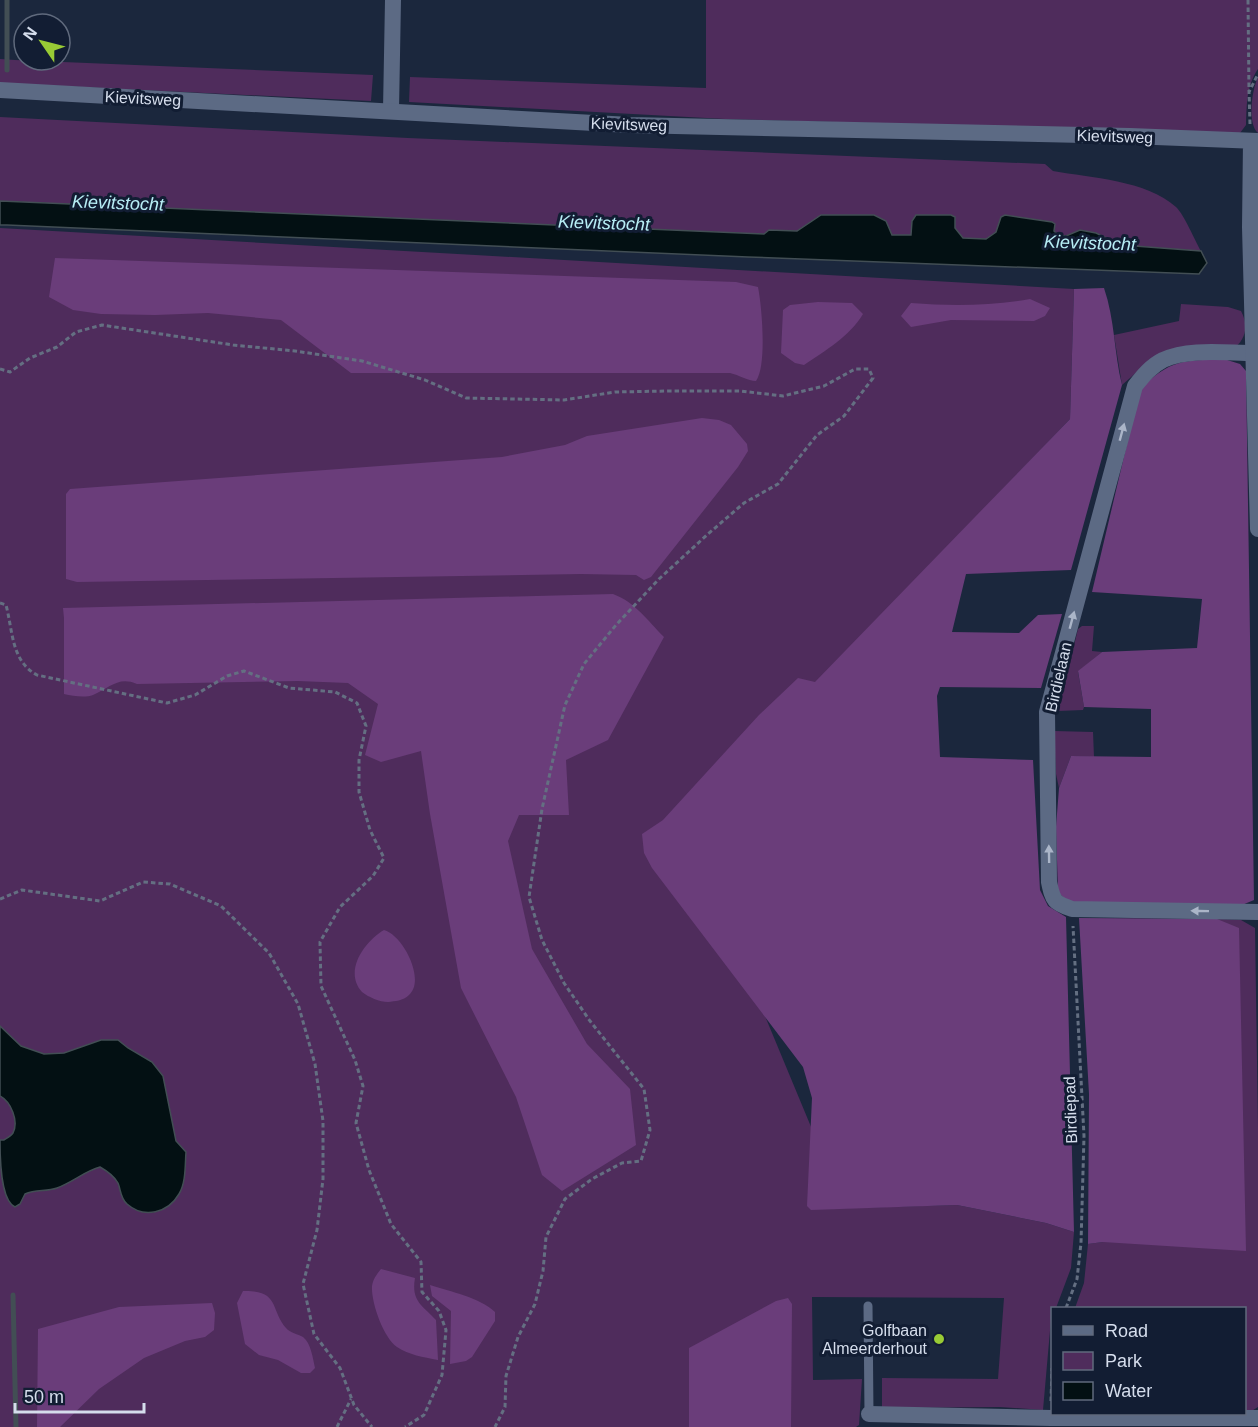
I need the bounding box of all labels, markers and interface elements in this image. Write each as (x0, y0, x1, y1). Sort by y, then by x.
north arrow (12, 12, 72, 72)
text: N (20, 24, 40, 43)
street label: Kievitsweg (104, 88, 182, 109)
street label: Kievitsweg (590, 115, 667, 134)
street label: Kievitsweg (1076, 127, 1153, 146)
water label: Kievitstocht (72, 191, 165, 215)
water label: Kievitstocht (558, 211, 651, 235)
water label: Kievitstocht (1044, 231, 1137, 255)
one-way arrow (1118, 423, 1128, 441)
one-way arrow (1067, 611, 1077, 629)
street label: Birdielaan (1042, 641, 1075, 714)
one-way arrow (1044, 845, 1053, 864)
one-way arrow (1190, 906, 1209, 916)
street label: Birdiepad (1061, 1076, 1080, 1144)
legend (1051, 1307, 1246, 1415)
text: Road (1105, 1321, 1148, 1341)
place label: Golfbaan Almeerderhout (822, 1322, 928, 1357)
marker: Golfbaan Almeerderhout (932, 1332, 946, 1346)
text: Park (1105, 1351, 1143, 1371)
scale bar (15, 1376, 144, 1414)
text: Water (1105, 1381, 1152, 1401)
text: 50 m (24, 1387, 64, 1407)

